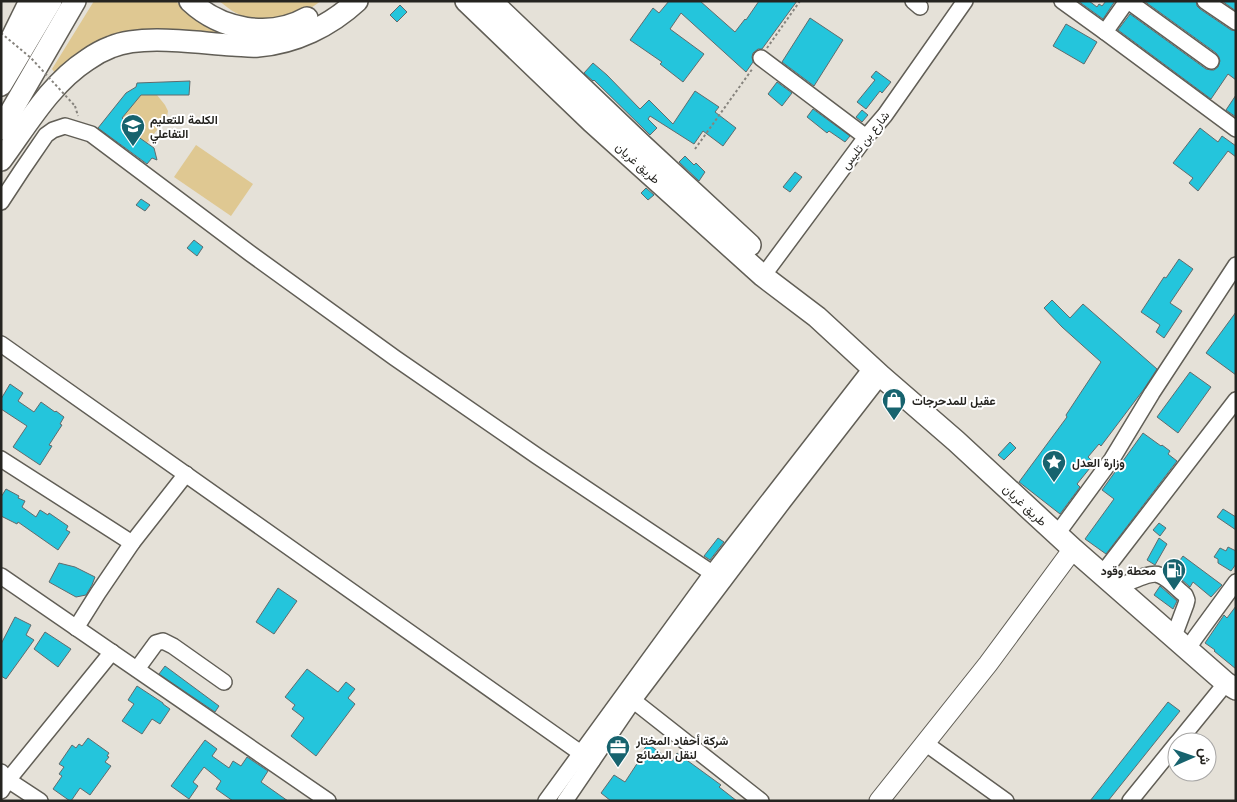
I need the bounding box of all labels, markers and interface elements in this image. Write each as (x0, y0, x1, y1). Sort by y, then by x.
street label: شارع بن تليس (838, 108, 894, 173)
place label: الكلمة للتعليم التفاعلي (150, 112, 218, 144)
school or university icon: الكلمة للتعليم التفاعلي (120, 113, 146, 147)
street label: طريق غريان (612, 139, 663, 188)
shop icon: عقيل للمدحرجات (881, 387, 907, 421)
place label: عقيل للمدحرجات (912, 393, 996, 409)
place icon: وزارة العدل (1041, 449, 1067, 483)
place label: وزارة العدل (1072, 455, 1125, 471)
street label: طريق غريان (999, 481, 1050, 530)
fuel station icon: محطة وقود (1161, 557, 1187, 591)
place label: محطة وقود (1101, 563, 1156, 579)
north arrow (1167, 732, 1217, 782)
place label: شركة أحفاد المختار لنقل البضائع (635, 733, 729, 763)
office icon: شركة أحفاد المختار لنقل البضائع (605, 734, 631, 768)
text: ش (1196, 748, 1214, 765)

